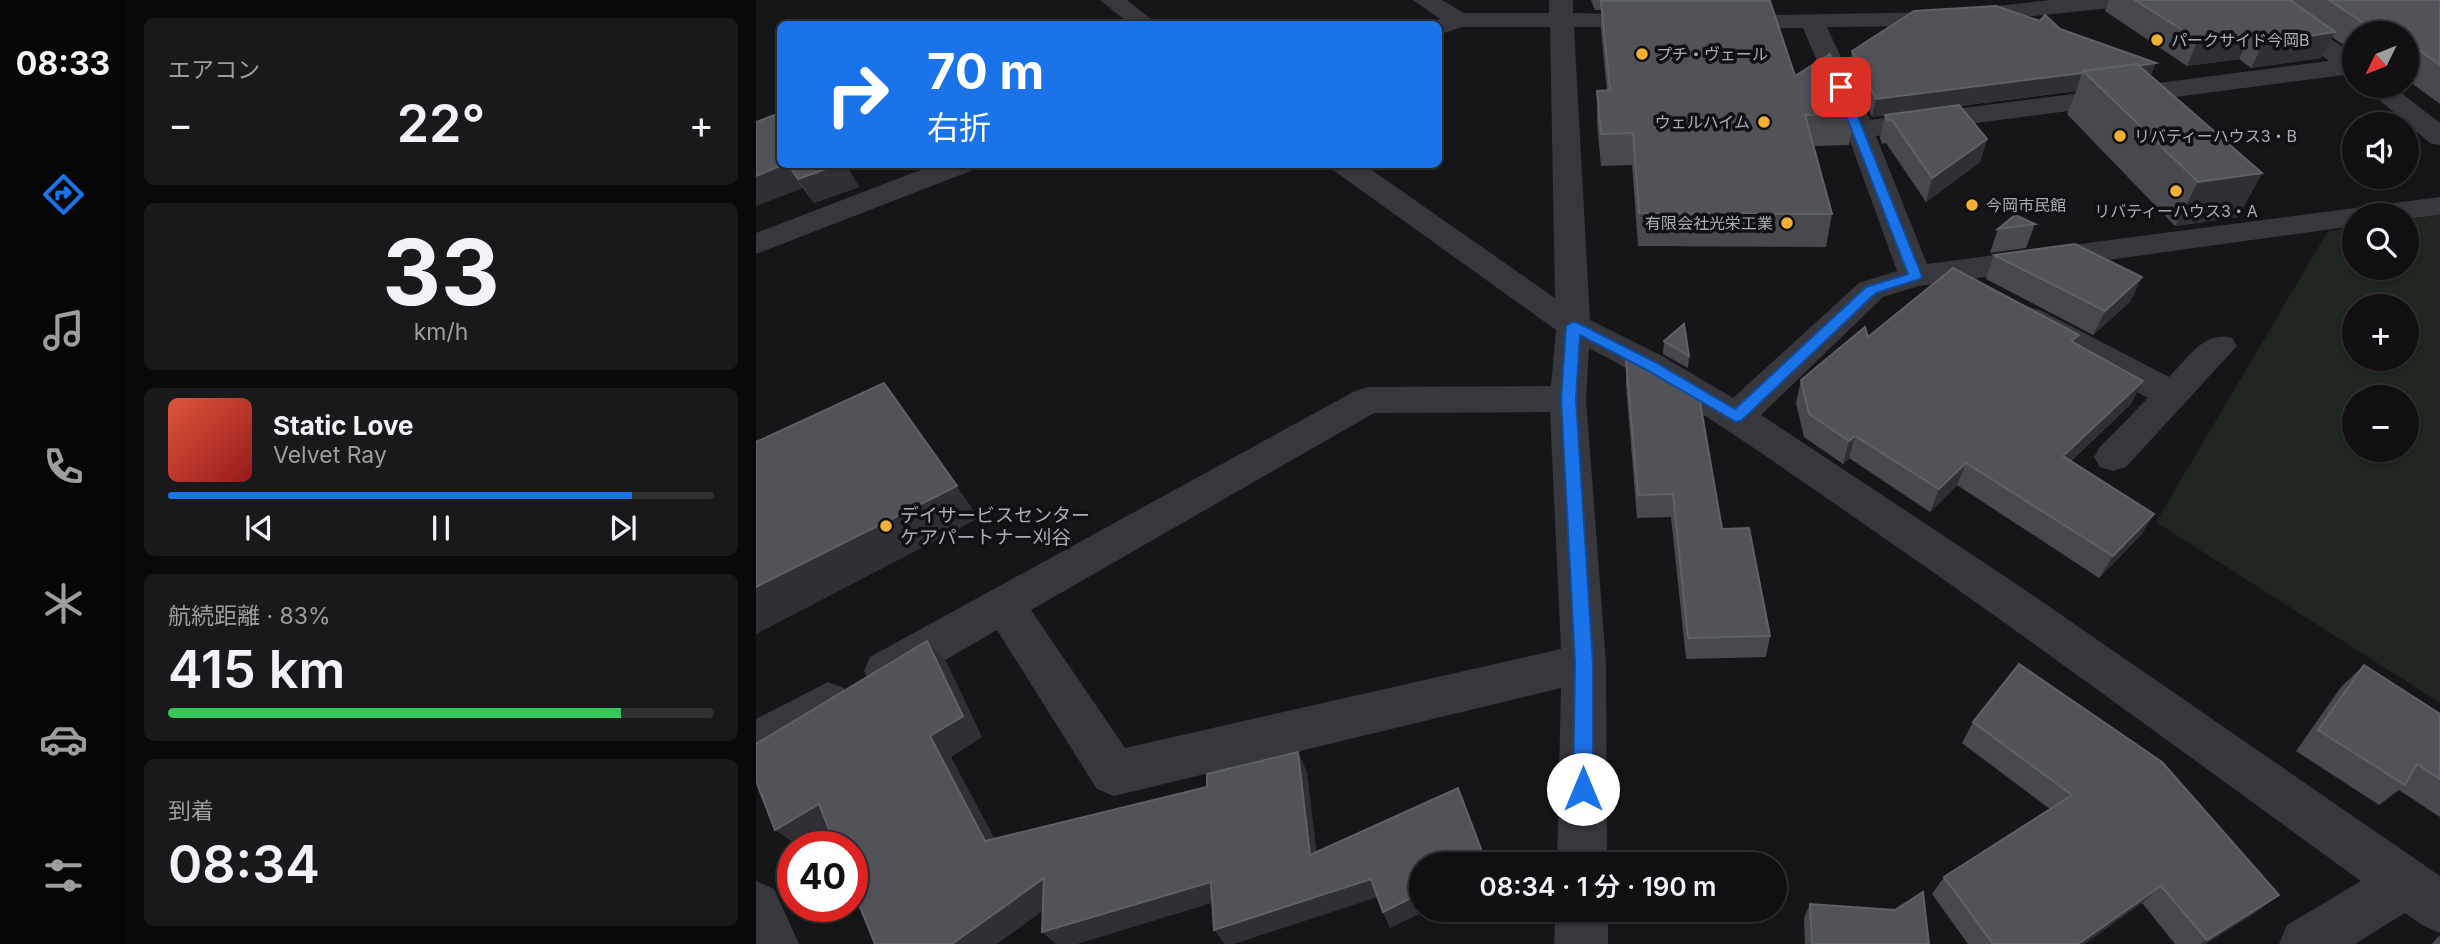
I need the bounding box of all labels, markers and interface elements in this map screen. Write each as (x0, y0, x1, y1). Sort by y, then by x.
north arrow (2342, 21, 2418, 98)
map controls (2342, 21, 2419, 462)
place label: パークサイド今岡B (2171, 30, 2309, 50)
marker: パークサイド今岡B (2149, 32, 2165, 48)
text: 70 m (927, 42, 1044, 101)
text: 08:33 (16, 44, 110, 83)
place label: プチ・ヴェール (1656, 44, 1768, 64)
marker: プチ・ヴェール (1634, 46, 1650, 62)
icon: right (812, 49, 903, 140)
text: エアコン (168, 56, 260, 84)
pin (1811, 57, 1871, 117)
icon: arrive (1822, 68, 1860, 106)
text: 22° (397, 92, 485, 155)
text: − (168, 101, 193, 147)
text: + (689, 101, 714, 147)
text: 右折 (927, 108, 991, 147)
place label: ウェルハイム (1655, 112, 1750, 132)
button: sound (2342, 112, 2419, 189)
marker: ウェルハイム (1756, 114, 1772, 130)
place label: リバティーハウス3・B (2134, 126, 2297, 146)
marker: リバティーハウス3・B (2112, 128, 2128, 144)
icon: directions (39, 170, 88, 219)
marker: リバティーハウス3・A (2168, 183, 2184, 199)
place label: 今岡市民館 (1986, 195, 2066, 215)
marker: 今岡市民館 (1964, 197, 1980, 213)
place label: リバティーハウス3・A (2094, 201, 2258, 221)
button: search (2342, 203, 2419, 280)
place label: 有限会社光栄工業 (1645, 213, 1773, 233)
marker: 有限会社光栄工業 (1779, 215, 1795, 231)
text: 33 (382, 217, 500, 327)
button: + (2342, 294, 2419, 371)
icon: music (39, 306, 88, 355)
text: km/h (414, 318, 468, 346)
button: − (2342, 385, 2419, 462)
text: Static Love (273, 410, 414, 441)
text: Velvet Ray (273, 441, 387, 469)
icon: phone (39, 442, 88, 491)
place label: デイサービスセンター ケアパートナー刈谷 (900, 504, 1090, 549)
icon: previous (240, 509, 278, 547)
icon: pause (422, 509, 460, 547)
icon: next (604, 509, 642, 547)
marker: デイサービスセンター ケアパートナー刈谷 (878, 518, 894, 534)
icon: climate (39, 579, 88, 628)
text: 航続距離 · 83% (168, 602, 331, 630)
text: 415 km (168, 638, 345, 701)
icon: car (39, 715, 88, 764)
position arrow (1546, 752, 1620, 826)
text: 到着 (168, 797, 214, 825)
speed limit sign: 40 (777, 831, 868, 922)
text: 08:34 (168, 833, 320, 896)
icon: filters (39, 851, 88, 900)
text: 08:34 · 1 分 · 190 m (1479, 871, 1717, 902)

